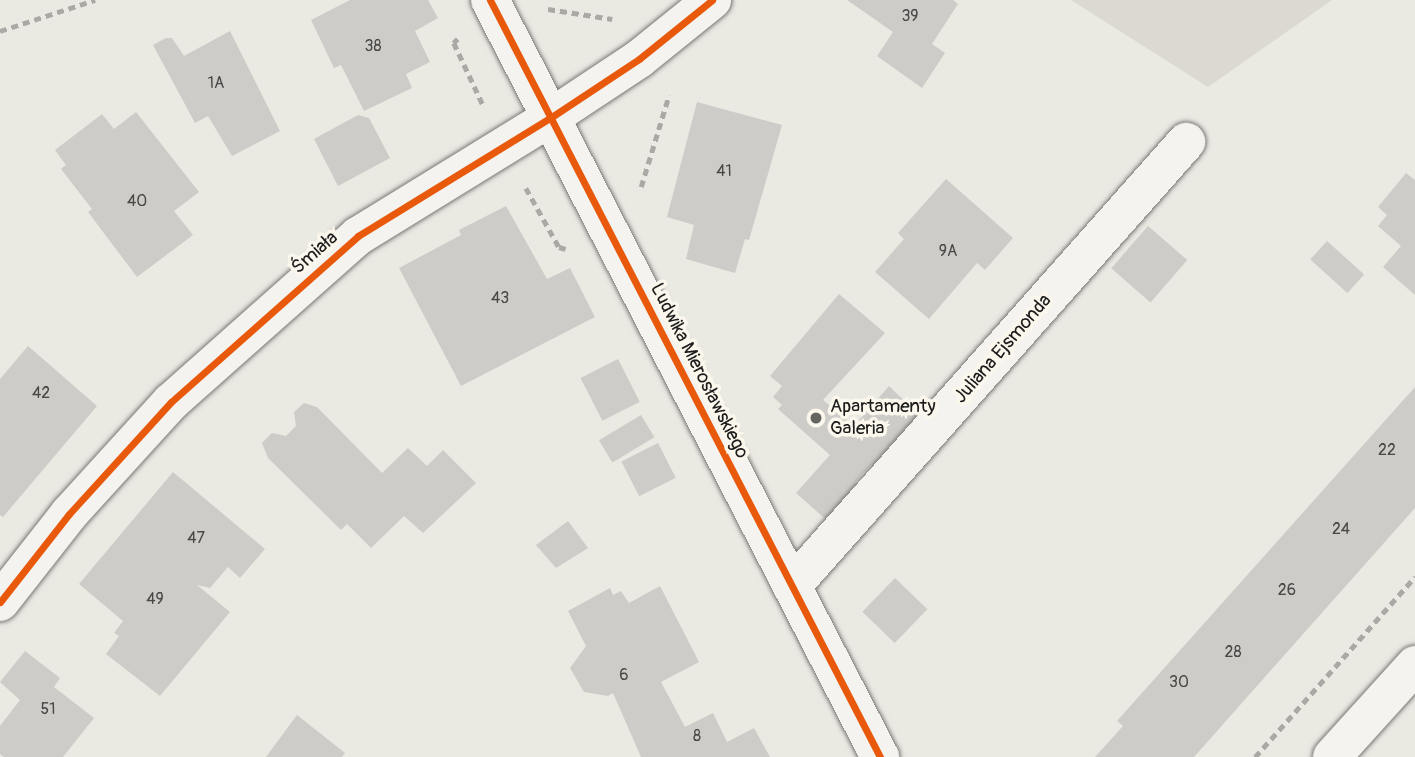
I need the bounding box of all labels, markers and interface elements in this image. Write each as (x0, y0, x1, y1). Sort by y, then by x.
house number: 39 (901, 6, 919, 26)
house number: 38 (365, 36, 381, 56)
house number: 1A (208, 73, 224, 93)
house number: 41 (716, 161, 732, 181)
house number: 40 (127, 191, 147, 211)
street label: Śmiała (287, 227, 343, 279)
house number: 9A (939, 241, 957, 261)
street label: Ludwika Mierosławskiego (645, 280, 753, 462)
house number: 43 (491, 288, 509, 308)
street label: Juliana Ejsmonda (949, 290, 1057, 408)
house number: 42 (32, 383, 50, 403)
place label: Apartamenty Galeria (830, 396, 936, 440)
marker: Apartamenty Galeria (808, 410, 824, 426)
house number: 22 (1378, 440, 1396, 460)
house number: 24 (1332, 519, 1350, 539)
house number: 47 (187, 528, 205, 548)
house number: 26 (1278, 580, 1296, 600)
house number: 49 (146, 589, 164, 609)
house number: 28 (1224, 642, 1242, 662)
house number: 6 (619, 665, 629, 685)
house number: 30 (1169, 672, 1189, 692)
house number: 51 (41, 699, 55, 719)
house number: 8 (693, 726, 701, 746)

